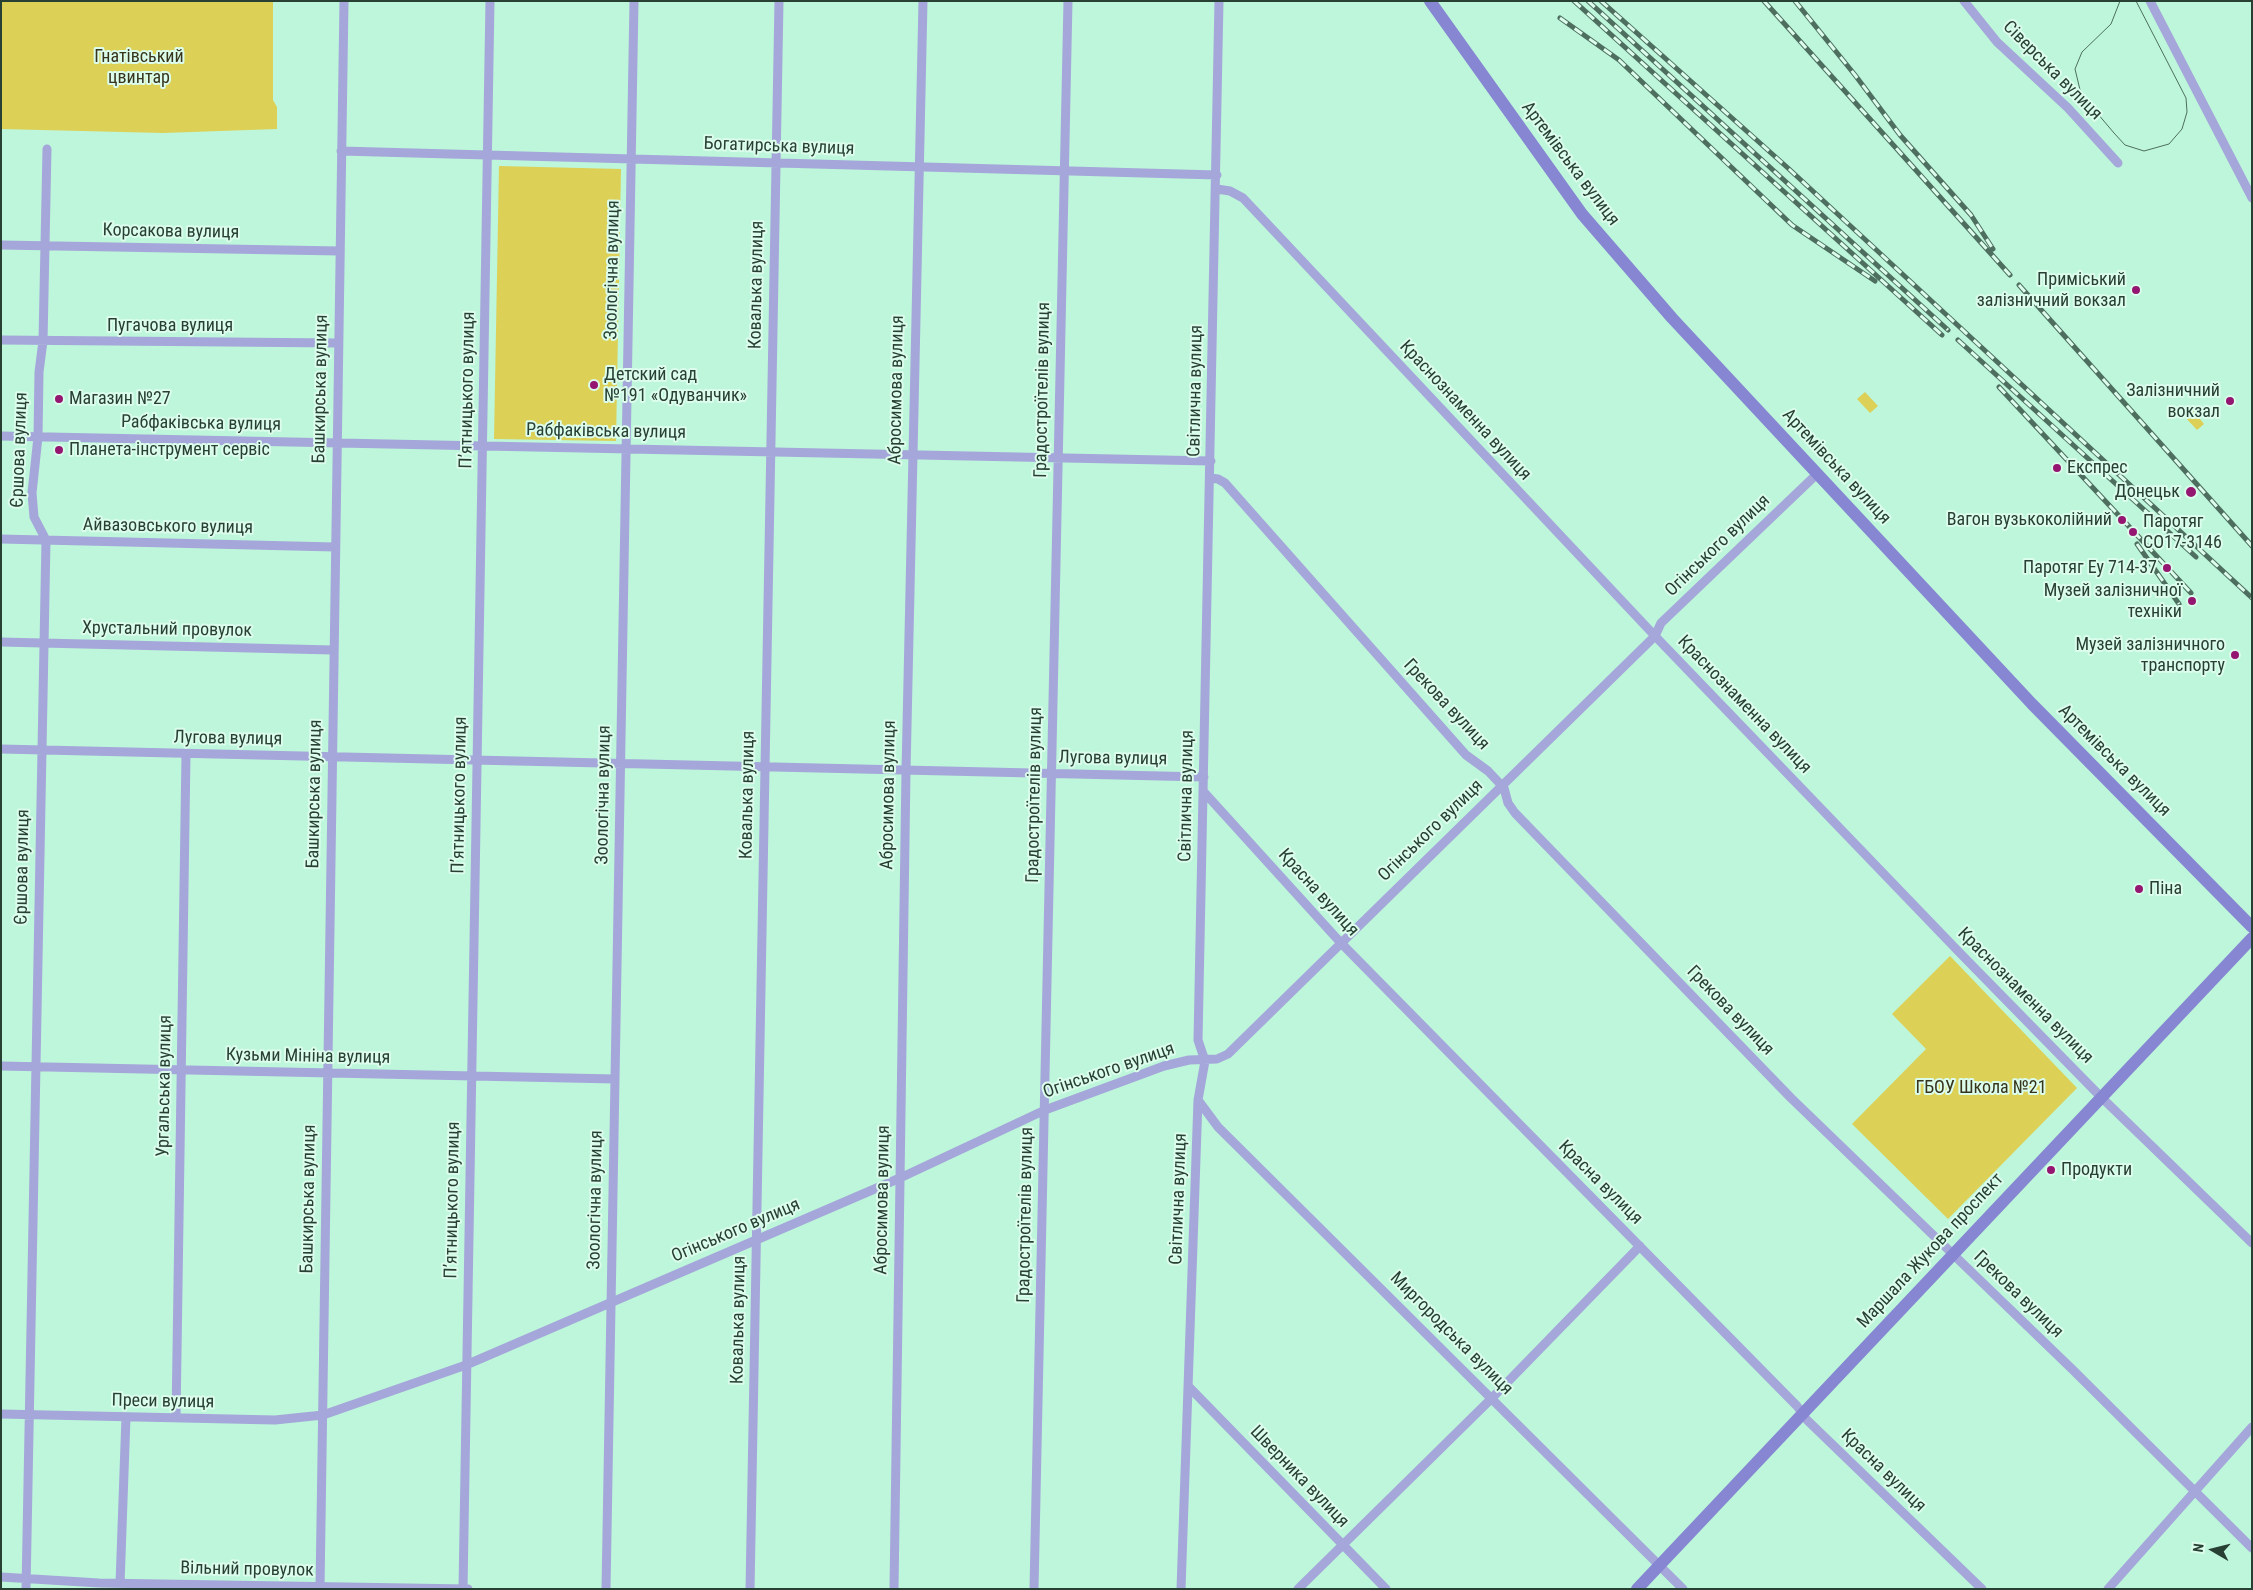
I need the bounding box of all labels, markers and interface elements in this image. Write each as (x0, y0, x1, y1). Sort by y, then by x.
street label: Сіверська вулиця (1998, 17, 2106, 125)
park label: Гнатівський цвинтар (94, 46, 184, 88)
street label: Артемівська вулиця (1516, 98, 1624, 230)
street label: Богатирська вулиця (703, 134, 855, 160)
street label: Зоологічна вулиця (601, 200, 625, 340)
street label: Корсакова вулиця (102, 220, 240, 244)
street label: Ковалька вулиця (745, 221, 769, 349)
place label: Приміський залізничний вокзал (1977, 269, 2126, 312)
marker: Приміський залізничний вокзал (2130, 284, 2142, 296)
street label: Градостроїтелiв вулиця (1031, 302, 1055, 478)
street label: П’ятницького вулиця (456, 311, 480, 469)
street label: Башкирська вулиця (309, 314, 333, 464)
street label: Пугачова вулиця (107, 315, 233, 337)
street label: Абросимова вулиця (885, 315, 909, 465)
street label: Світлична вулиця (1184, 325, 1208, 457)
street label: Краснознаменна вулиця (1395, 337, 1535, 485)
place label: Детский сад №191 «Одуванчик» (604, 364, 747, 406)
marker: Детский сад №191 «Одуванчик» (588, 379, 600, 391)
place label: Залізничний вокзал (2126, 380, 2220, 422)
place label: Магазин №27 (69, 388, 171, 410)
street label: Єршова вулиця (7, 392, 33, 508)
marker: Магазин №27 (53, 393, 65, 405)
marker: Залізничний вокзал (2224, 395, 2236, 407)
street label: Артемівська вулиця (1777, 405, 1895, 529)
street label: Рабфаківська вулиця (121, 412, 281, 436)
street label: Рабфаківська вулиця (526, 420, 686, 444)
place label: Планета-інструмент сервіс (69, 439, 270, 461)
marker: Планета-інструмент сервіс (53, 444, 65, 456)
place label: Експрес (2067, 457, 2128, 479)
marker: Експрес (2051, 462, 2063, 474)
place label: Донецьк (2115, 481, 2180, 503)
marker: Донецьк (2184, 485, 2198, 499)
street label: Огінського вулиця (1661, 490, 1775, 602)
place label: Вагон вузькоколійний (1947, 509, 2112, 531)
place label: Паротяг СО17-3146 (2143, 511, 2222, 554)
marker: Вагон вузькоколійний (2116, 514, 2128, 526)
street label: Айвазовського вулиця (83, 515, 253, 539)
marker: Паротяг СО17-3146 (2127, 526, 2139, 538)
place label: Паротяг Еу 714-37 (2023, 557, 2157, 579)
marker: Паротяг Еу 714-37 (2161, 562, 2173, 574)
place label: Музей залізничної техніки (2044, 580, 2182, 622)
marker: Музей залізничної техніки (2186, 595, 2198, 607)
street label: Хрустальний провулок (82, 618, 252, 642)
street label: Краснознаменна вулиця (1672, 631, 1816, 779)
place label: Музей залізничного транспорту (2075, 634, 2225, 676)
marker: Музей залізничного транспорту (2229, 649, 2241, 661)
street label: Грекова вулиця (1398, 655, 1494, 755)
street label: Артемівська вулиця (2053, 700, 2175, 822)
street label: Градостроїтелiв вулиця (1023, 707, 1047, 883)
street label: П’ятницького вулиця (448, 716, 472, 874)
street label: Башкирська вулиця (303, 719, 327, 869)
street label: Абросимова вулиця (877, 720, 901, 870)
street label: Зоологічна вулиця (592, 725, 616, 865)
street label: Лугова вулиця (174, 727, 282, 751)
street label: Світлична вулиця (1175, 730, 1199, 862)
street label: Ковалька вулиця (736, 731, 760, 859)
street label: Лугова вулиця (1059, 747, 1167, 771)
street label: Огінського вулиця (1374, 775, 1488, 887)
street label: Єршова вулиця (11, 809, 35, 925)
street label: Красна вулиця (1273, 845, 1363, 941)
place label: Піна (2149, 878, 2182, 900)
marker: Піна (2133, 883, 2145, 895)
street label: Краснознаменна вулиця (1952, 923, 2098, 1069)
street label: Грекова вулиця (1682, 962, 1778, 1060)
street label: Ургальська вулиця (153, 1015, 177, 1157)
street label: Огінського вулиця (1040, 1038, 1178, 1104)
street label: Кузьми Мініна вулиця (226, 1045, 390, 1069)
park label: ГБОУ Школа №21 (1915, 1077, 2047, 1099)
street label: П’ятницького вулиця (441, 1121, 465, 1279)
street label: Башкирська вулиця (297, 1124, 321, 1274)
street label: Абросимова вулиця (871, 1125, 895, 1275)
street label: Градостроїтелiв вулиця (1014, 1127, 1038, 1303)
street label: Зоологічна вулиця (584, 1130, 608, 1270)
street label: Світлична вулиця (1166, 1133, 1192, 1265)
street label: Красна вулиця (1553, 1136, 1647, 1230)
place label: Продукти (2061, 1159, 2132, 1181)
marker: Продукти (2045, 1164, 2057, 1176)
street label: Маршала Жукова проспект (1853, 1169, 2009, 1333)
street label: Огінського вулиця (668, 1194, 804, 1268)
street label: Грекова вулиця (1969, 1247, 2067, 1343)
street label: Ковалька вулиця (727, 1256, 751, 1384)
street label: Миргородська вулиця (1385, 1268, 1517, 1400)
street label: Преси вулиця (111, 1390, 215, 1414)
street label: Шверника вулиця (1245, 1421, 1353, 1533)
street label: Красна вулиця (1836, 1425, 1930, 1517)
north arrow (2188, 1525, 2238, 1575)
text: N (2190, 1543, 2207, 1553)
street label: Вільний провулок (180, 1558, 314, 1582)

